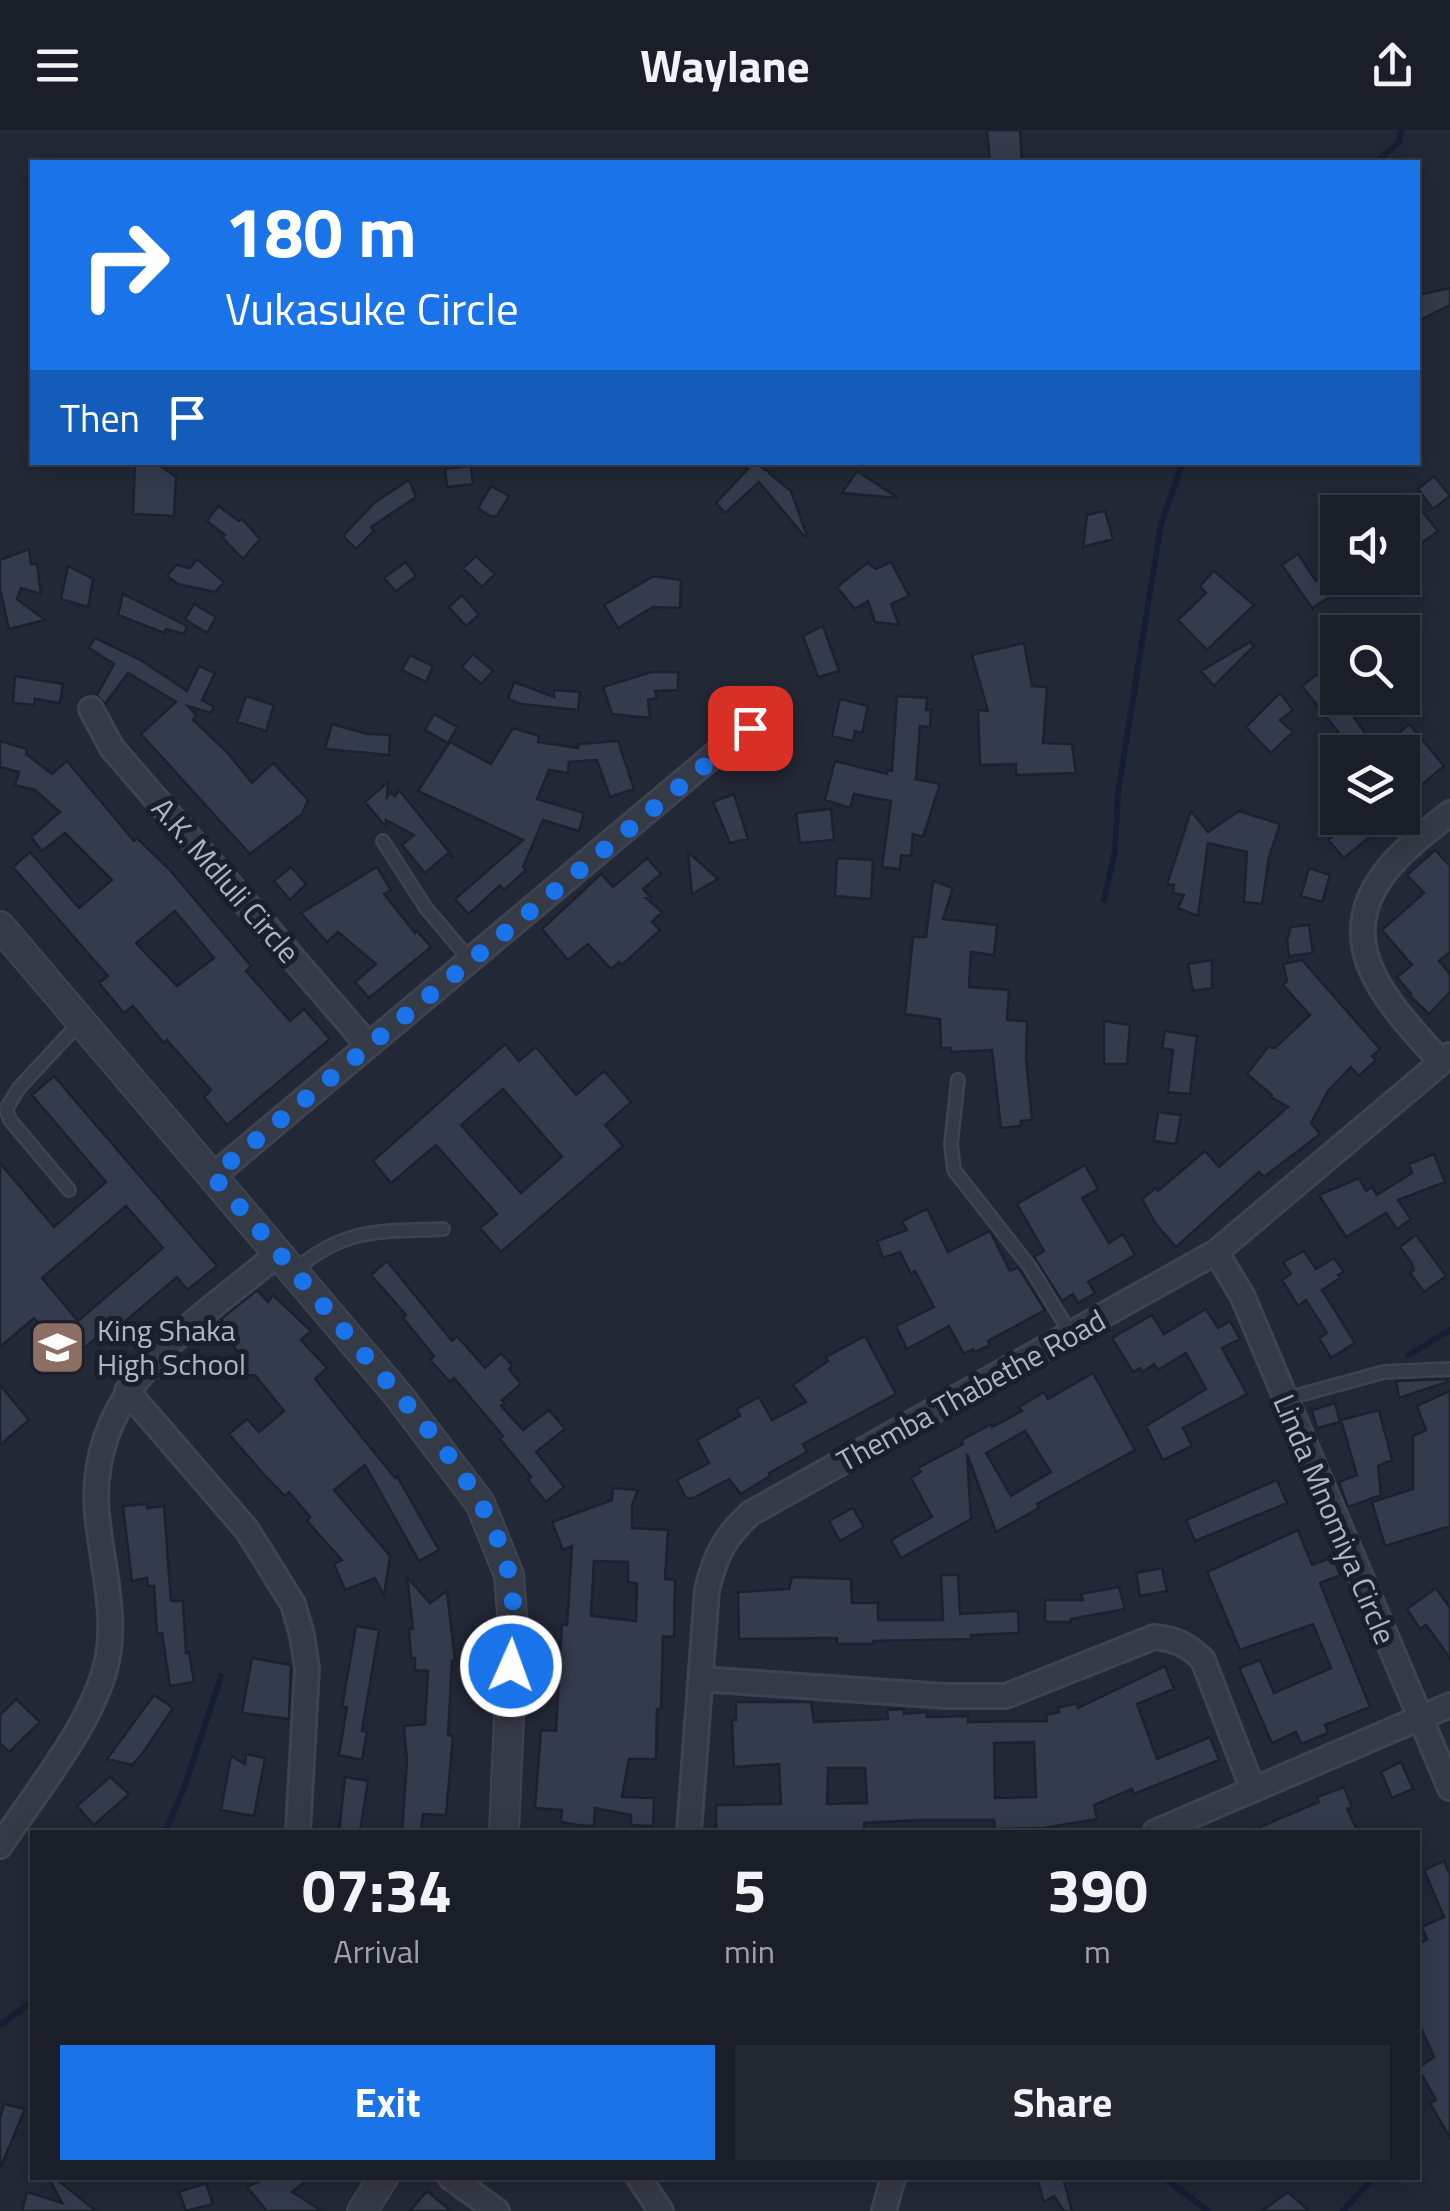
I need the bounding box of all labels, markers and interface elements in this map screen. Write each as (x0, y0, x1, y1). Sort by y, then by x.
text: Waylane (640, 31, 810, 99)
icon: menu (30, 38, 85, 93)
icon: share (1365, 38, 1420, 93)
text: 180 m (225, 178, 417, 284)
icon: right (60, 200, 190, 330)
text: Vukasuke Circle (225, 274, 519, 342)
text: Then (60, 389, 140, 447)
icon: arrive (160, 390, 215, 445)
map controls (1320, 495, 1420, 835)
button: sound (1320, 495, 1420, 595)
button: search (1320, 615, 1420, 715)
pin (708, 686, 793, 771)
icon: arrive (723, 701, 778, 756)
button: layers (1320, 735, 1420, 835)
street label: A.K. Mdluli Circle (141, 787, 311, 973)
street label: Themba Thabethe Road (828, 1297, 1114, 1483)
place label: King Shaka High School (97, 1307, 246, 1387)
school or university icon: King Shaka High School (28, 1317, 88, 1377)
street label: Linda Mnomiya Circle (1262, 1387, 1408, 1651)
position arrow (459, 1614, 563, 1718)
text: 07:34 (302, 1844, 452, 1935)
text: 5 (733, 1844, 766, 1935)
text: 390 (1047, 1844, 1148, 1935)
text: Arrival (334, 1927, 420, 1975)
text: min (724, 1927, 775, 1975)
text: m (1084, 1927, 1111, 1975)
button: Exit (60, 2045, 715, 2160)
button: Share (735, 2045, 1390, 2160)

